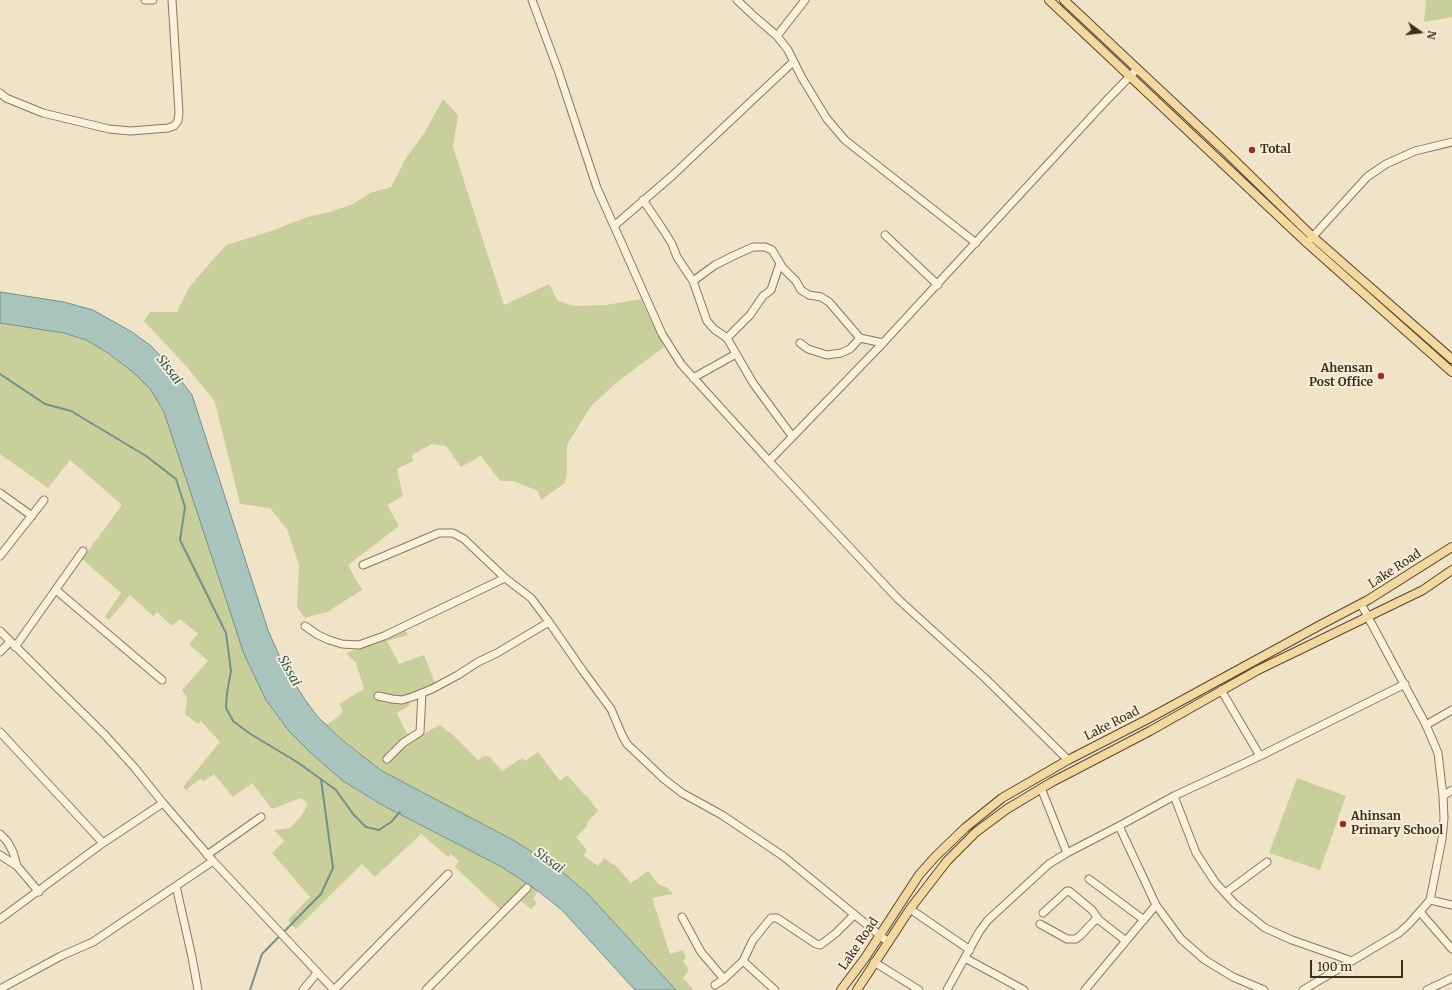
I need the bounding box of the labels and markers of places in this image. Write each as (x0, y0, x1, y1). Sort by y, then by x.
place label: Total (1260, 143, 1291, 157)
marker: Total (1247, 145, 1257, 155)
place label: Ahensan Post Office (1309, 362, 1373, 390)
marker: Ahensan Post Office (1376, 371, 1386, 381)
place label: Ahinsan Primary School (1351, 810, 1443, 838)
marker: Ahinsan Primary School (1338, 819, 1348, 829)

